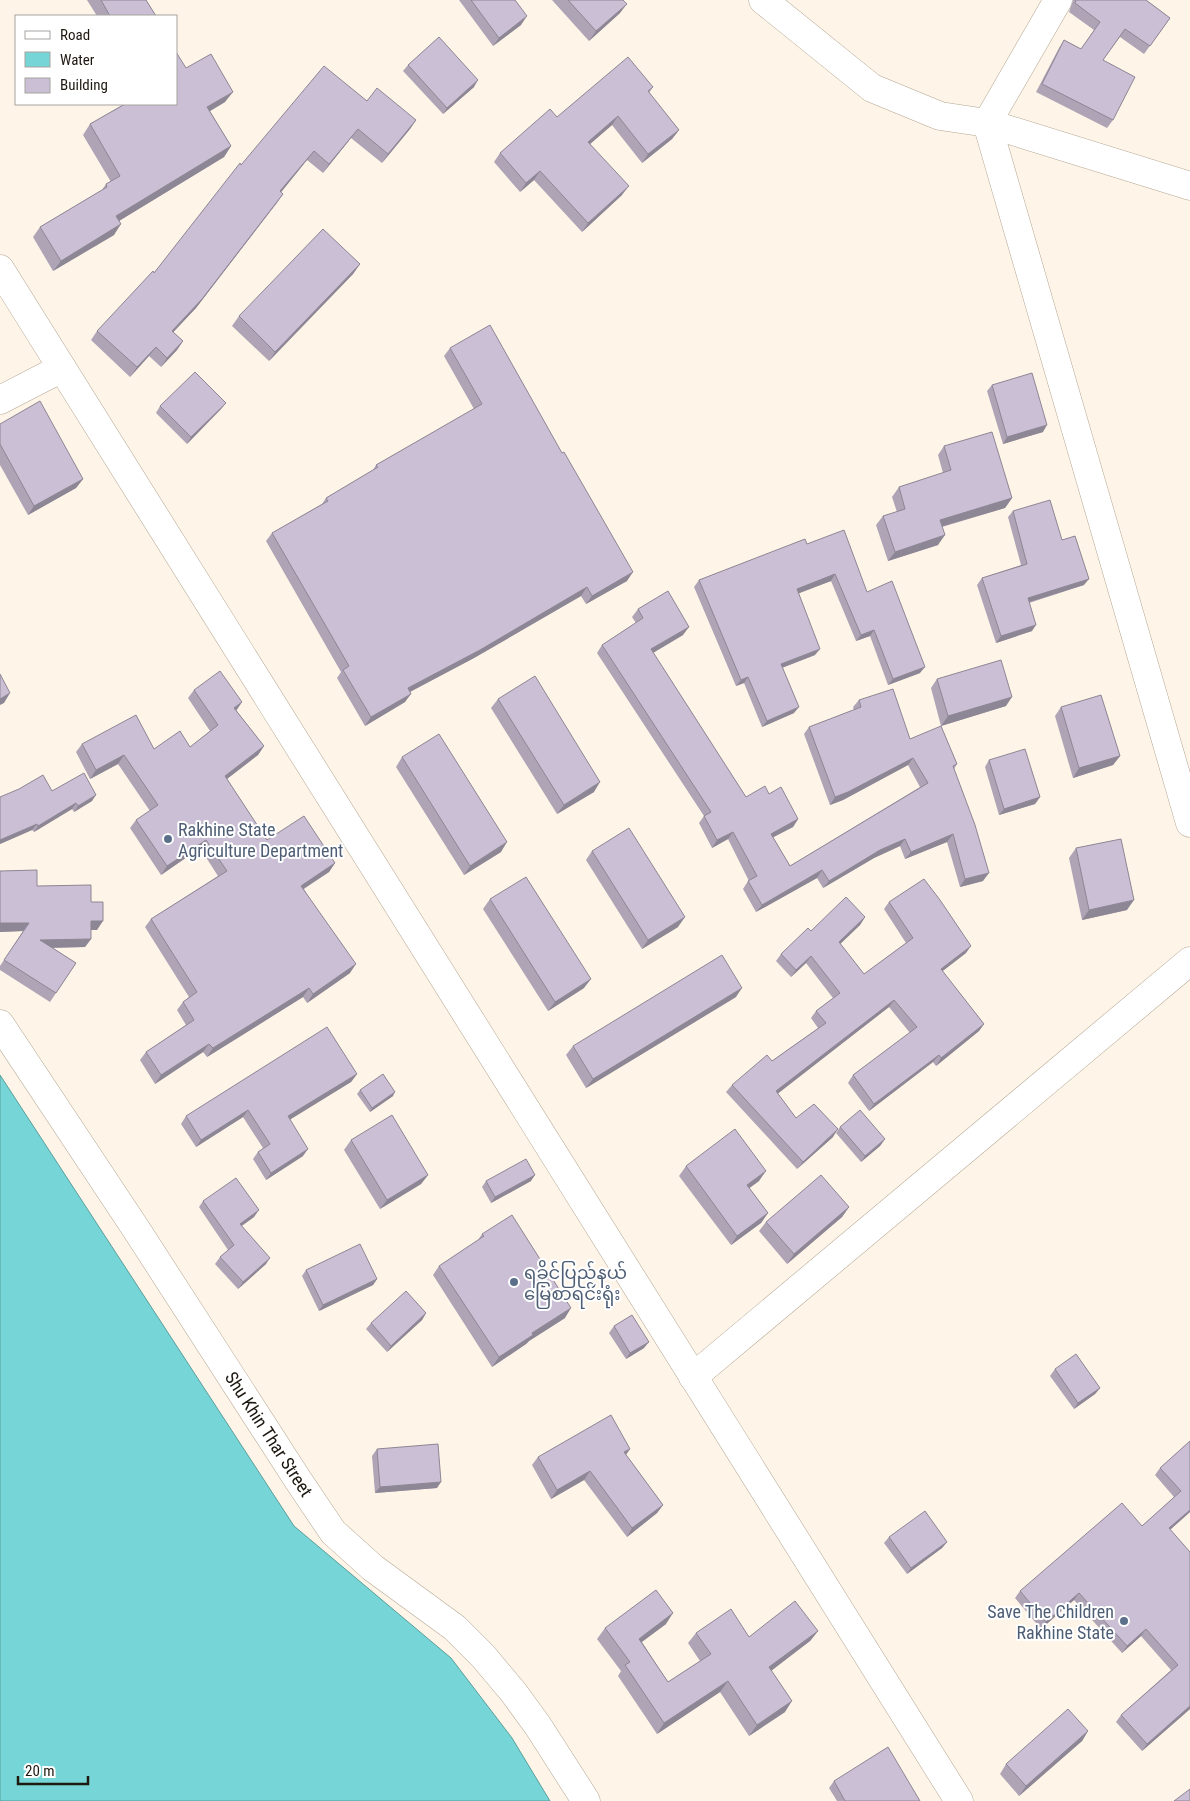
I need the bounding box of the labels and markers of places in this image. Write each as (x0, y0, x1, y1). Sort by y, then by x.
place label: Rakhine State Agriculture Department (178, 819, 343, 861)
marker: Rakhine State Agriculture Department (162, 833, 174, 845)
place label: ရခိုင်ပြည်နယ် မြေစာရင်းရုံး (524, 1259, 627, 1309)
marker: ရခိုင်ပြည်နယ် မြေစာရင်းရုံး (508, 1276, 520, 1288)
place label: Save The Children Rakhine State (987, 1601, 1114, 1643)
marker: Save The Children Rakhine State (1118, 1615, 1130, 1627)

